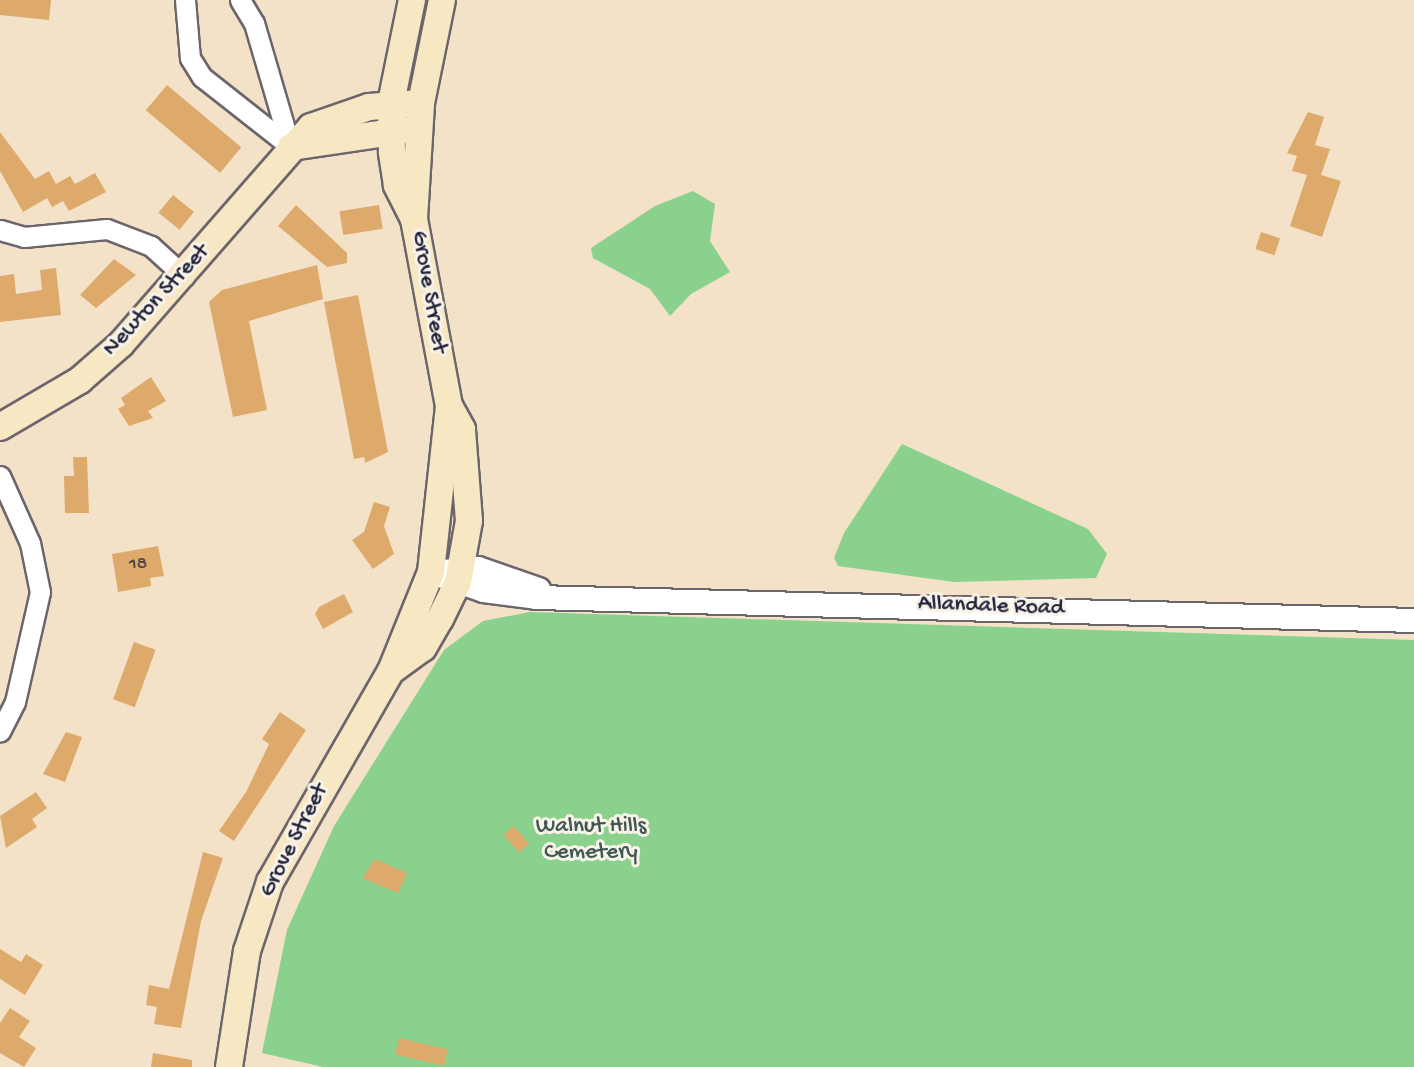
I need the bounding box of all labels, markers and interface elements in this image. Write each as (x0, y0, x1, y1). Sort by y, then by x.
street label: Grove Street (404, 229, 452, 355)
street label: Newton Street (98, 239, 216, 363)
house number: 18 (129, 554, 147, 576)
street label: Allandale Road (917, 591, 1065, 623)
street label: Grove Street (255, 780, 335, 902)
park label: Walnut Hills Cemetery (536, 813, 646, 867)

